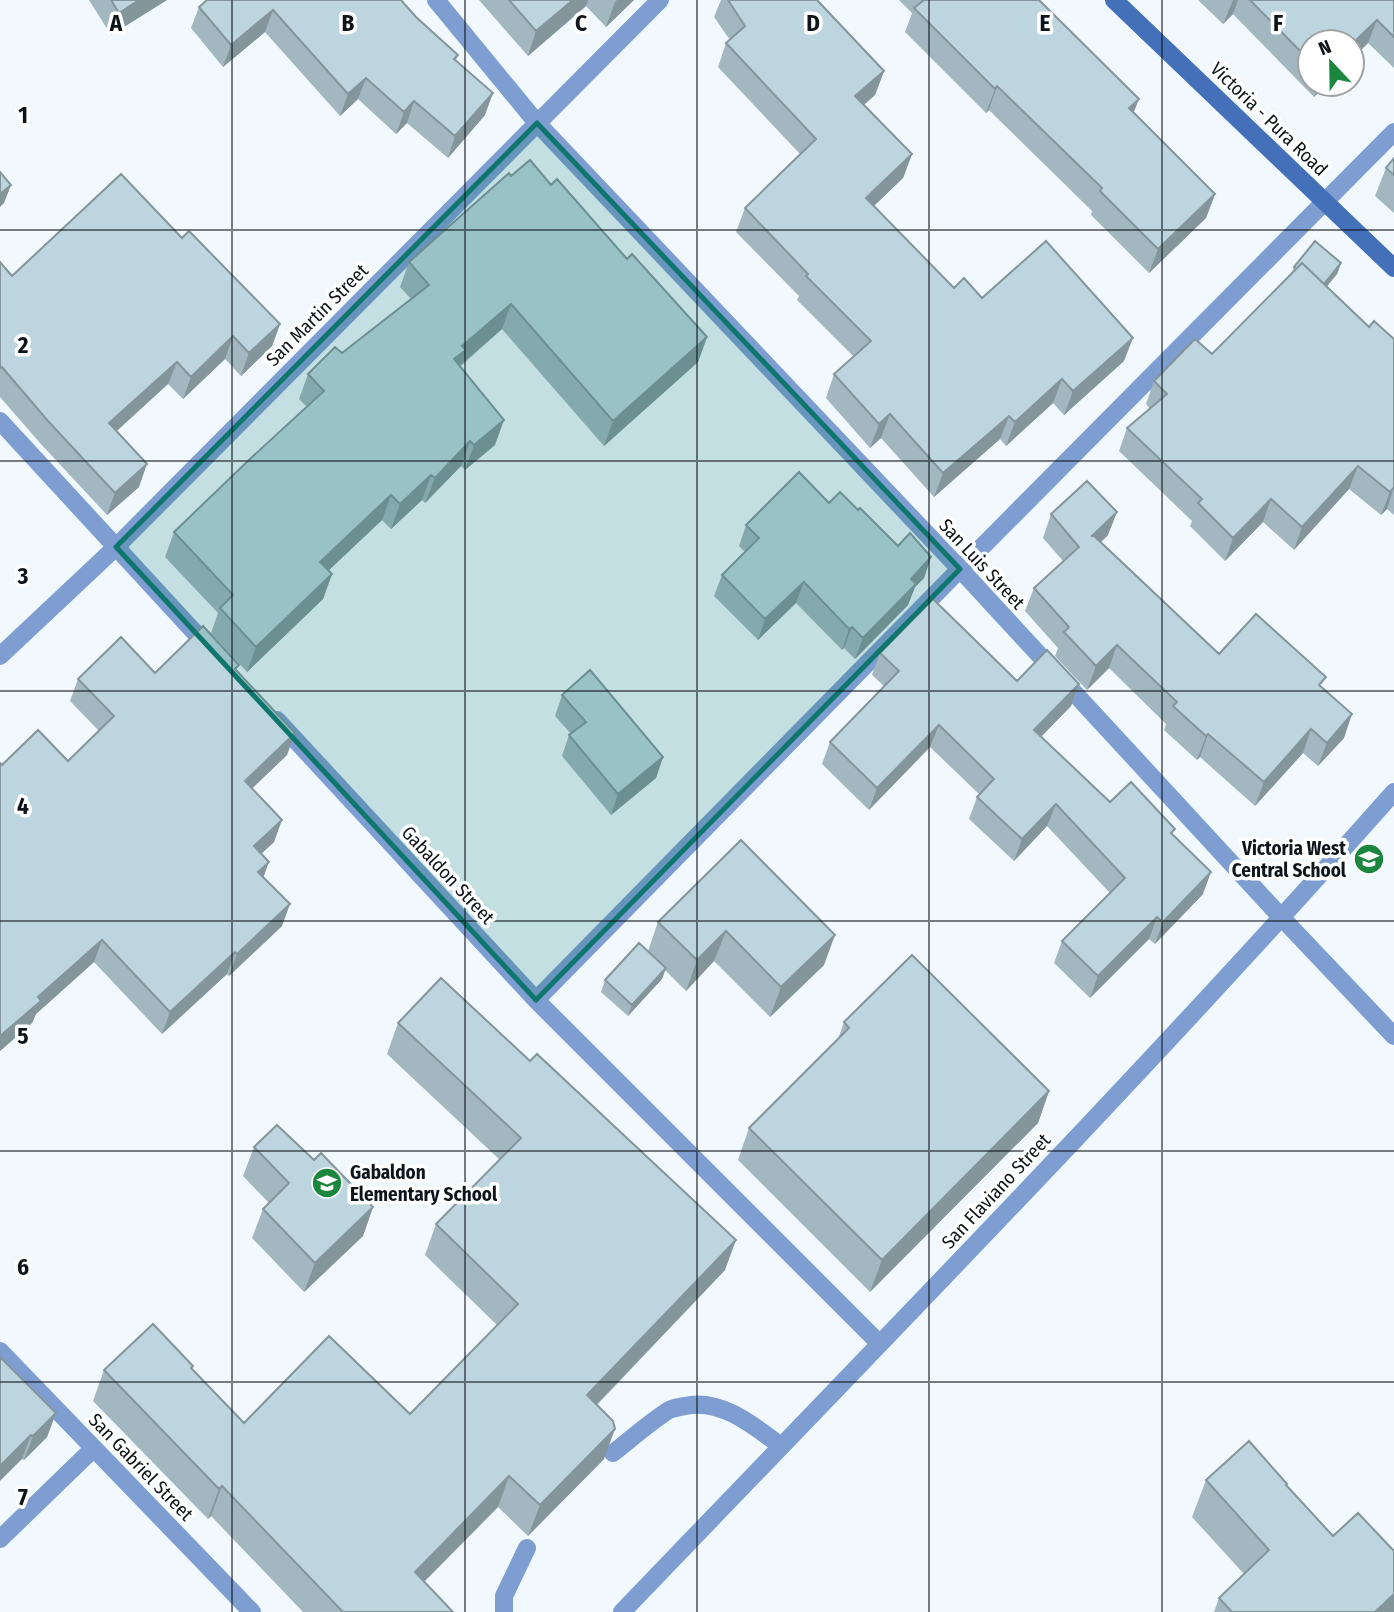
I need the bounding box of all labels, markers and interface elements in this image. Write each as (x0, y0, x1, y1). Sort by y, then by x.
text: A (109, 9, 123, 37)
text: B (342, 9, 355, 37)
text: C (575, 9, 587, 37)
text: D (806, 9, 820, 37)
text: E (1040, 9, 1051, 37)
text: F (1273, 9, 1283, 37)
north arrow (1296, 28, 1366, 98)
text: N (1315, 35, 1334, 60)
street label: Victoria - Pura Road (1206, 57, 1332, 181)
text: 1 (18, 101, 28, 129)
street label: San Martin Street (261, 259, 373, 371)
text: 2 (17, 331, 29, 359)
street label: San Luis Street (934, 514, 1030, 615)
text: 3 (17, 562, 29, 590)
text: 4 (17, 792, 29, 820)
street label: Gabaldon Street (397, 821, 500, 929)
place label: Victoria West Central School (1232, 837, 1347, 882)
school or university icon: Victoria West Central School (1352, 842, 1386, 876)
text: 5 (17, 1022, 29, 1050)
street label: San Flaviano Street (937, 1128, 1056, 1253)
place label: Gabaldon Elementary School (350, 1161, 498, 1206)
school or university icon: Gabaldon Elementary School (310, 1166, 344, 1200)
text: 6 (17, 1253, 29, 1281)
street label: San Gabriel Street (84, 1408, 199, 1526)
text: 7 (18, 1483, 28, 1511)

